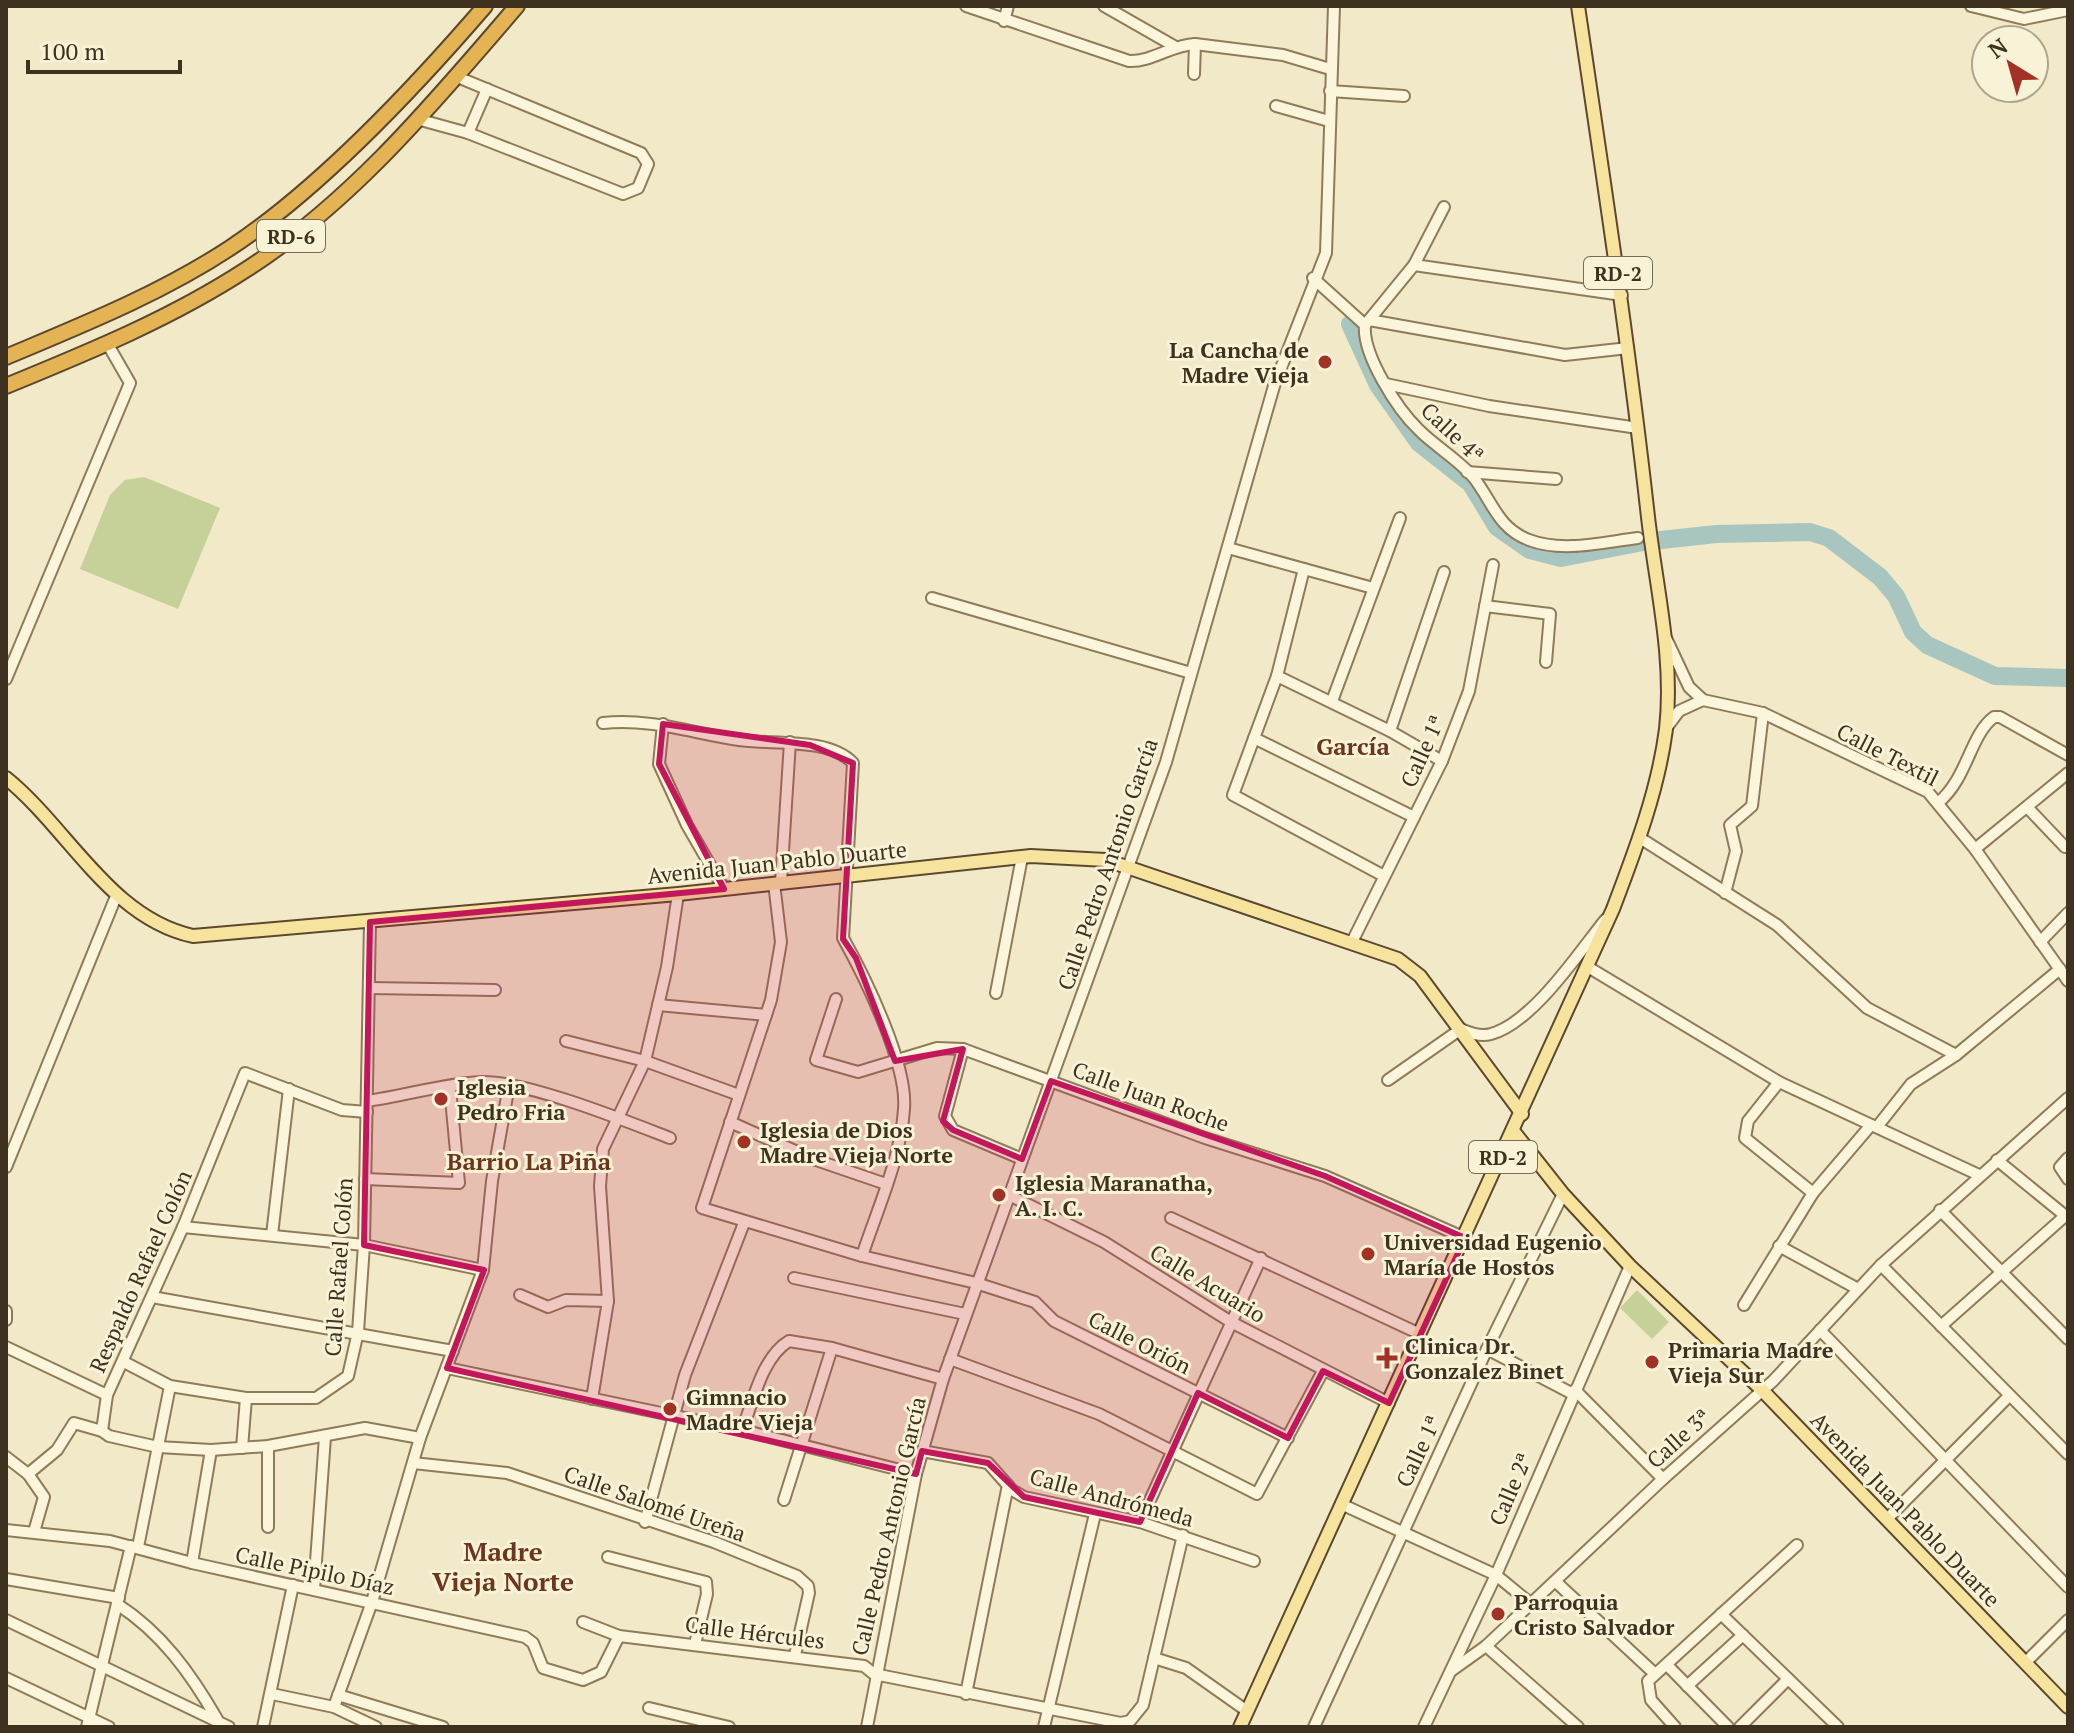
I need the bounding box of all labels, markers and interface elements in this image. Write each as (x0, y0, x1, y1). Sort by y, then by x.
scale bar (28, 24, 180, 74)
north arrow (1970, 24, 2050, 104)
text: N (1982, 31, 2013, 64)
text: 100 m (40, 35, 105, 67)
road number: RD-6 (257, 220, 325, 252)
road number: RD-2 (1584, 257, 1652, 289)
place label: La Cancha de Madre Vieja (1169, 335, 1309, 389)
marker: La Cancha de Madre Vieja (1316, 353, 1334, 371)
street label: Calle 4ª (1415, 395, 1491, 469)
street label: Calle 1ª (1393, 710, 1451, 792)
street label: Calle Textil (1832, 716, 1944, 792)
district label: García (1316, 730, 1390, 762)
street label: Calle Pedro Antonio García (1050, 734, 1164, 994)
street label: Avenida Juan Pablo Duarte (646, 834, 908, 890)
street label: Calle Juan Roche (1069, 1054, 1233, 1138)
place label: Iglesia Pedro Fria (457, 1072, 566, 1126)
marker: Iglesia Pedro Fria (432, 1090, 450, 1108)
place label: Iglesia de Dios Madre Vieja Norte (760, 1115, 953, 1169)
marker: Iglesia de Dios Madre Vieja Norte (735, 1133, 753, 1151)
road number: RD-2 (1469, 1141, 1537, 1173)
district label: Barrio La Piña (447, 1145, 612, 1177)
street label: Respaldo Rafael Colón (82, 1165, 198, 1377)
place label: Iglesia Maranatha, A. I. C. (1015, 1168, 1213, 1222)
street label: Calle Rafael Colón (317, 1177, 359, 1357)
marker: Iglesia Maranatha, A. I. C. (990, 1186, 1008, 1204)
place label: Universidad Eugenio María de Hostos (1384, 1227, 1602, 1281)
street label: Calle Acuario (1145, 1237, 1271, 1329)
marker: Universidad Eugenio María de Hostos (1359, 1245, 1377, 1263)
street label: Calle Orión (1084, 1304, 1196, 1380)
place label: Clinica Dr. Gonzalez Binet (1405, 1331, 1564, 1385)
place label: Primaria Madre Vieja Sur (1668, 1335, 1834, 1389)
marker: Clinica Dr. Gonzalez Binet (1376, 1347, 1398, 1369)
marker: Primaria Madre Vieja Sur (1643, 1353, 1661, 1371)
place label: Gimnacio Madre Vieja (686, 1382, 813, 1436)
street label: Calle Pedro Antonio García (844, 1394, 932, 1658)
marker: Gimnacio Madre Vieja (661, 1400, 679, 1418)
street label: Calle 3ª (1640, 1402, 1716, 1474)
street label: Avenida Juan Pablo Duarte (1805, 1405, 2007, 1613)
street label: Calle 1ª (1389, 1410, 1447, 1492)
street label: Calle 2ª (1482, 1448, 1538, 1530)
street label: Calle Salomé Ureña (560, 1458, 750, 1548)
street label: Calle Andrómeda (1027, 1461, 1197, 1533)
district label: Madre Vieja Norte (432, 1534, 574, 1598)
street label: Calle Pipilo Díaz (233, 1539, 397, 1601)
place label: Parroquia Cristo Salvador (1514, 1587, 1675, 1641)
marker: Parroquia Cristo Salvador (1489, 1605, 1507, 1623)
street label: Calle Hércules (683, 1609, 827, 1655)

